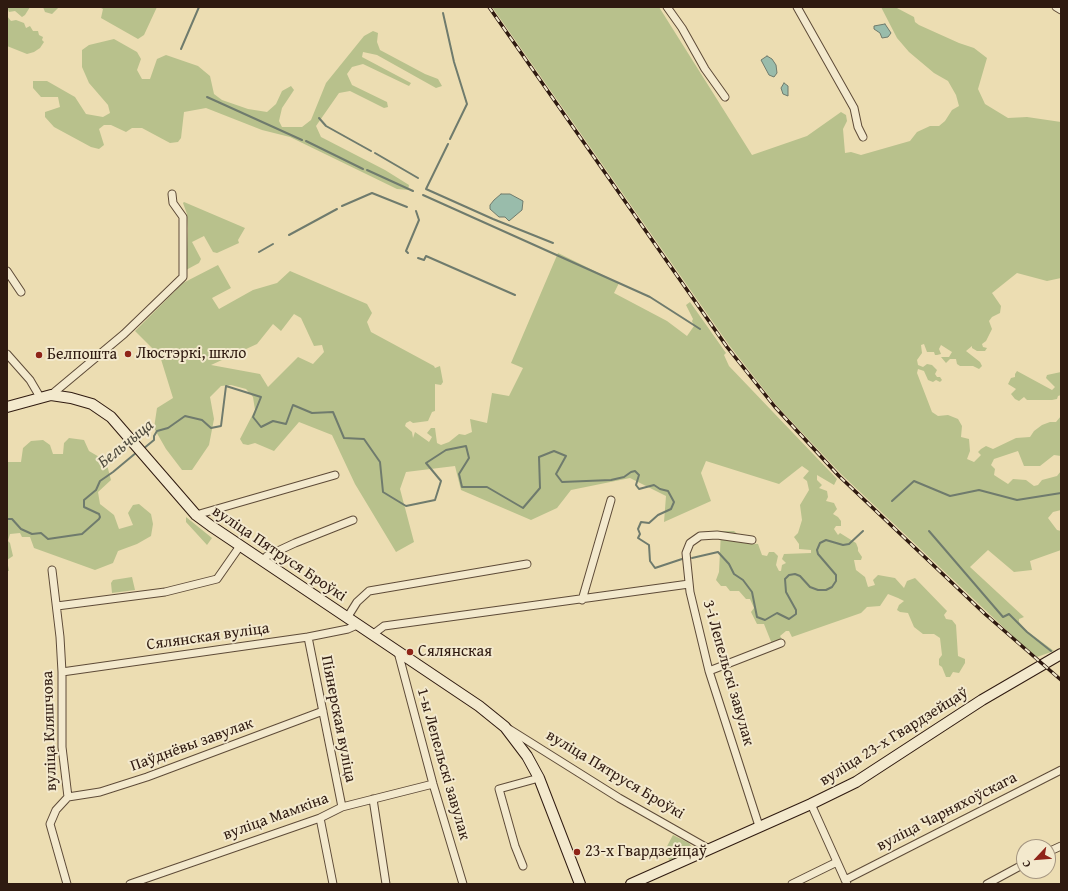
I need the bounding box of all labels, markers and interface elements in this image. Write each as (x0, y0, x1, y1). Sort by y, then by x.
place label: Люстэркі, шкло (136, 344, 246, 364)
place label: Белпошта (47, 345, 117, 365)
marker: Люстэркі, шкло (123, 349, 133, 359)
marker: Белпошта (34, 350, 44, 360)
water label: Бельчыца (94, 415, 158, 473)
street label: вуліца Пятруся Броўкі (208, 502, 350, 606)
street label: 3-і Лепельскі завулак (698, 598, 758, 748)
street label: Сялянская вуліца (145, 619, 271, 655)
place label: Сялянская (418, 642, 492, 662)
marker: Сялянская (405, 647, 415, 657)
street label: Піянерская вуліца (316, 654, 360, 784)
street label: вуліца Кляшчова (38, 670, 62, 792)
street label: вуліца 23-х Гвардзейцаў (816, 683, 972, 791)
street label: 1-ы Лепельскі завулак (412, 686, 474, 842)
street label: Паўднёвы завулак (128, 714, 256, 776)
street label: вуліца Пятруся Броўкі (542, 726, 688, 824)
street label: вуліца Чарняхоўскага (874, 768, 1020, 856)
street label: вуліца Мамкіна (221, 789, 331, 845)
north arrow (1016, 839, 1056, 879)
place label: 23-х Гвардзейцаў (585, 842, 707, 862)
marker: 23-х Гвардзейцаў (572, 847, 582, 857)
text: С (1018, 858, 1035, 870)

